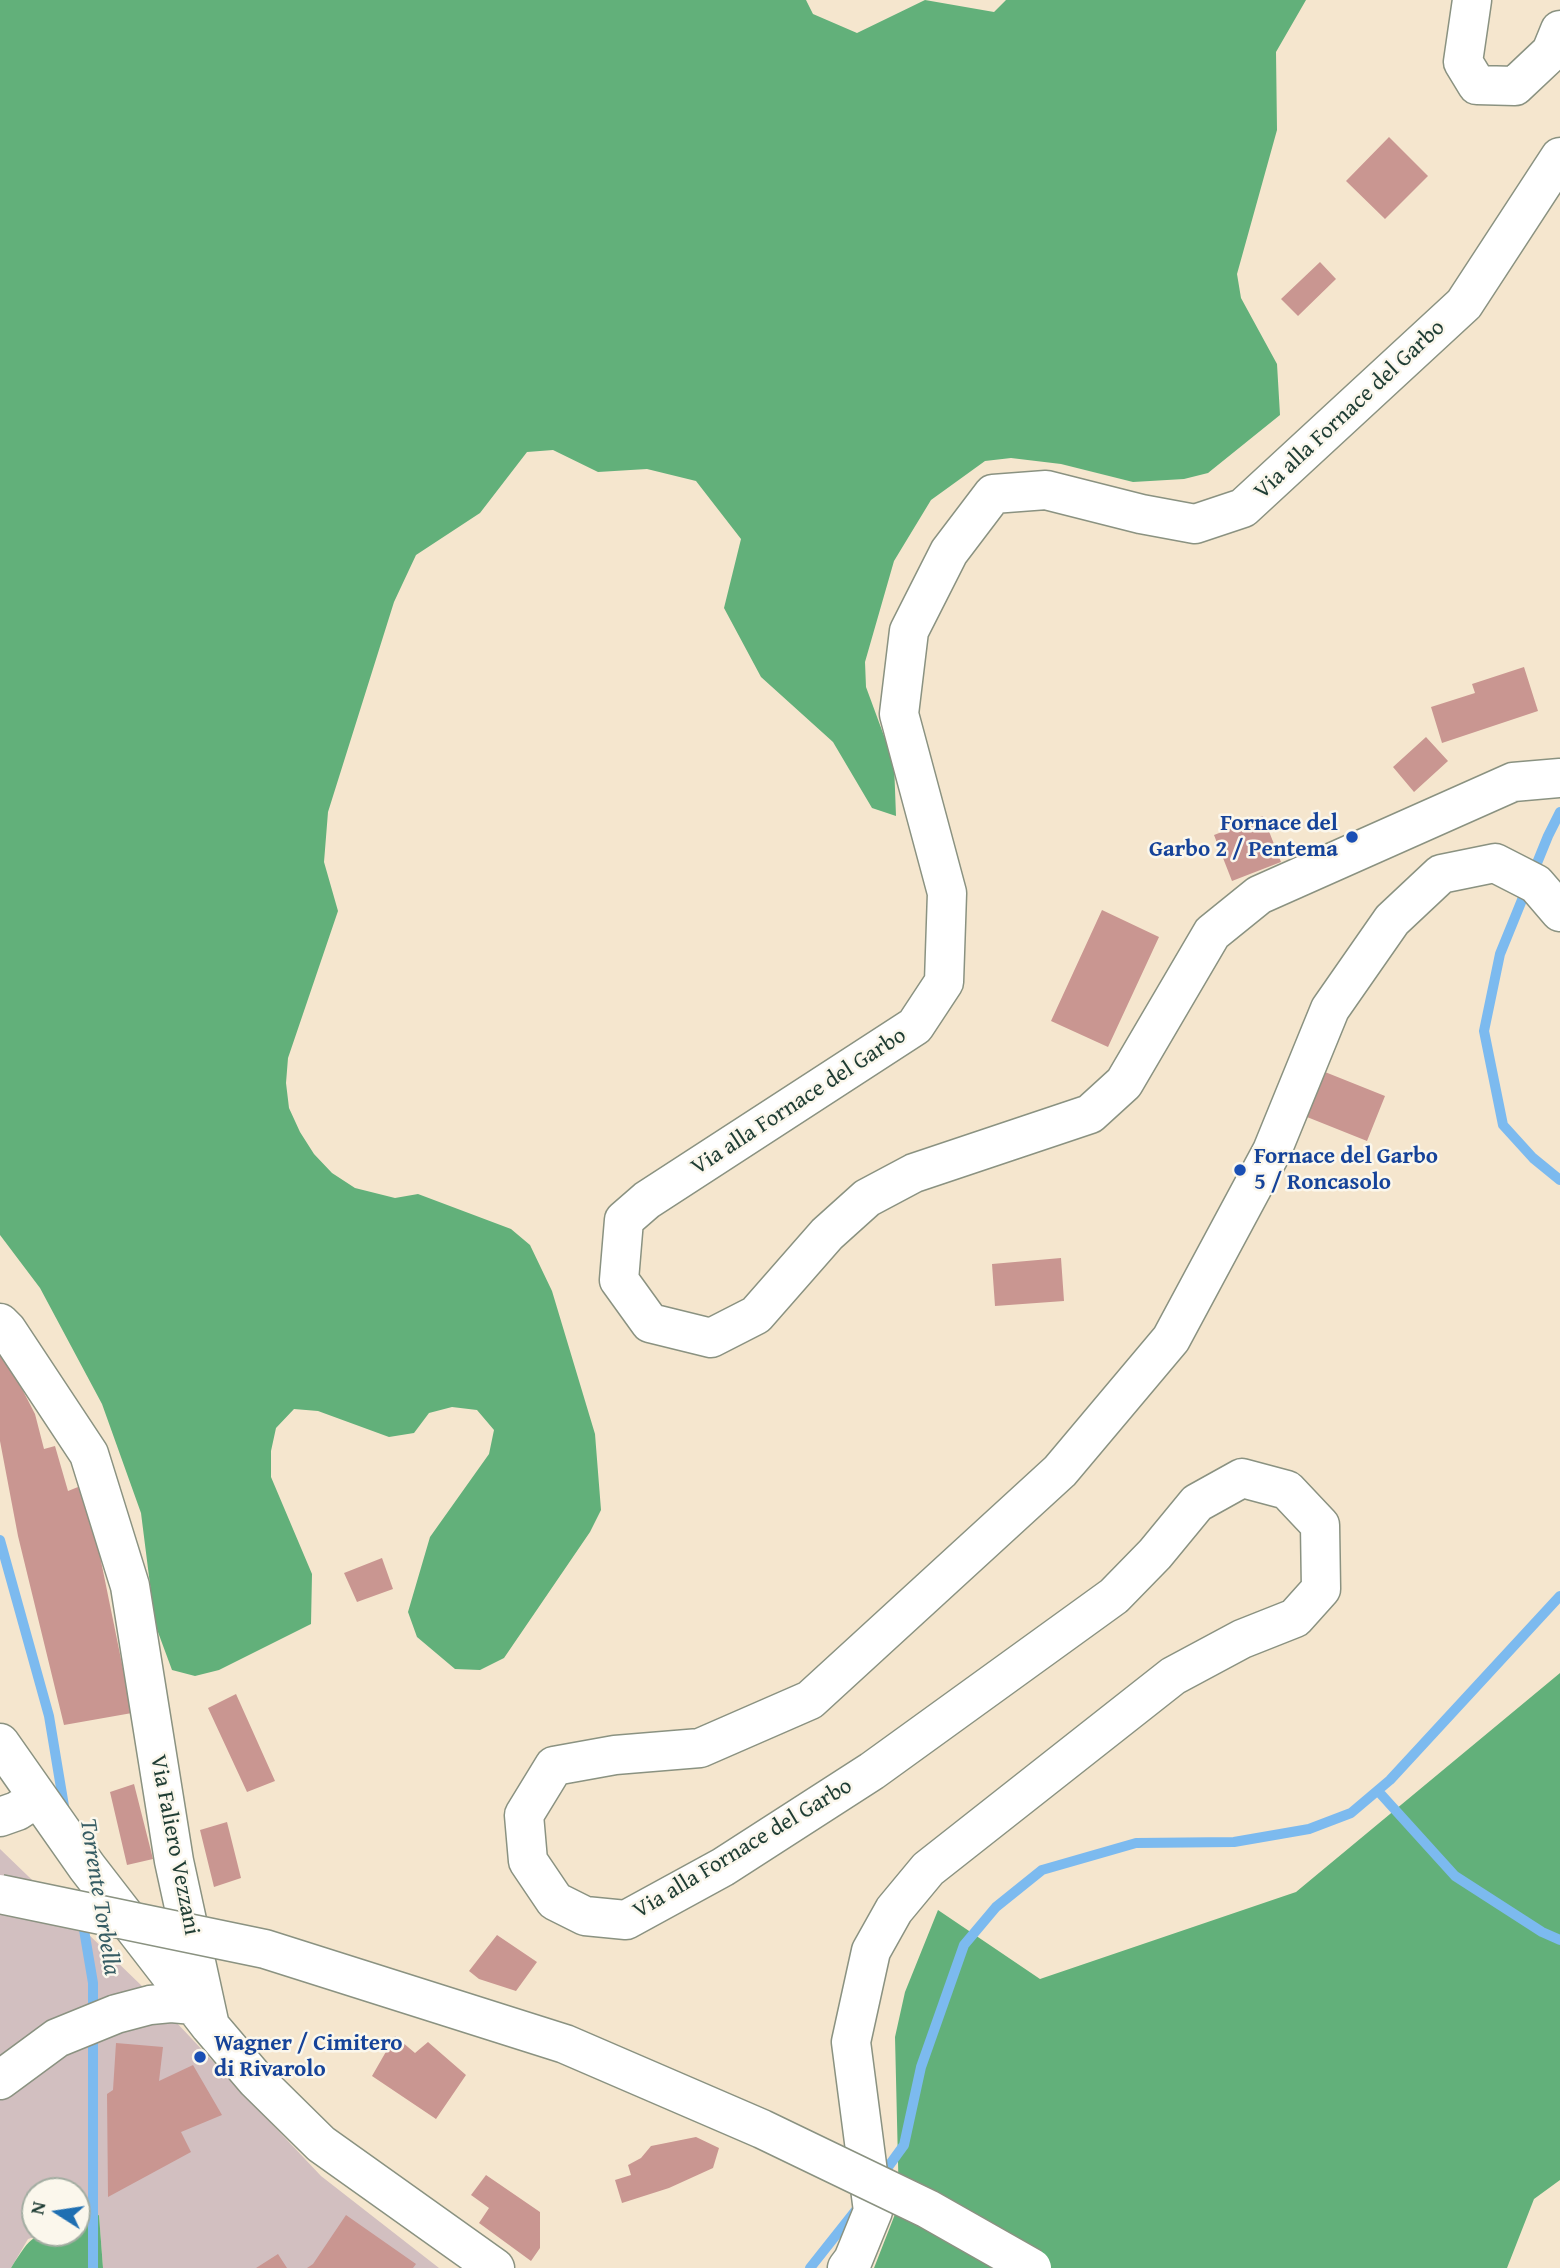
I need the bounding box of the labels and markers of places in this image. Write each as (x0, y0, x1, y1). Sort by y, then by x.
place label: Fornace del Garbo 2 / Pentema (1149, 810, 1338, 864)
marker: Fornace del Garbo 2 / Pentema (1344, 829, 1360, 845)
place label: Fornace del Garbo 5 / Roncasolo (1254, 1143, 1438, 1197)
marker: Fornace del Garbo 5 / Roncasolo (1232, 1162, 1248, 1178)
place label: Wagner / Cimitero di Rivarolo (214, 2030, 403, 2084)
marker: Wagner / Cimitero di Rivarolo (192, 2049, 208, 2065)

